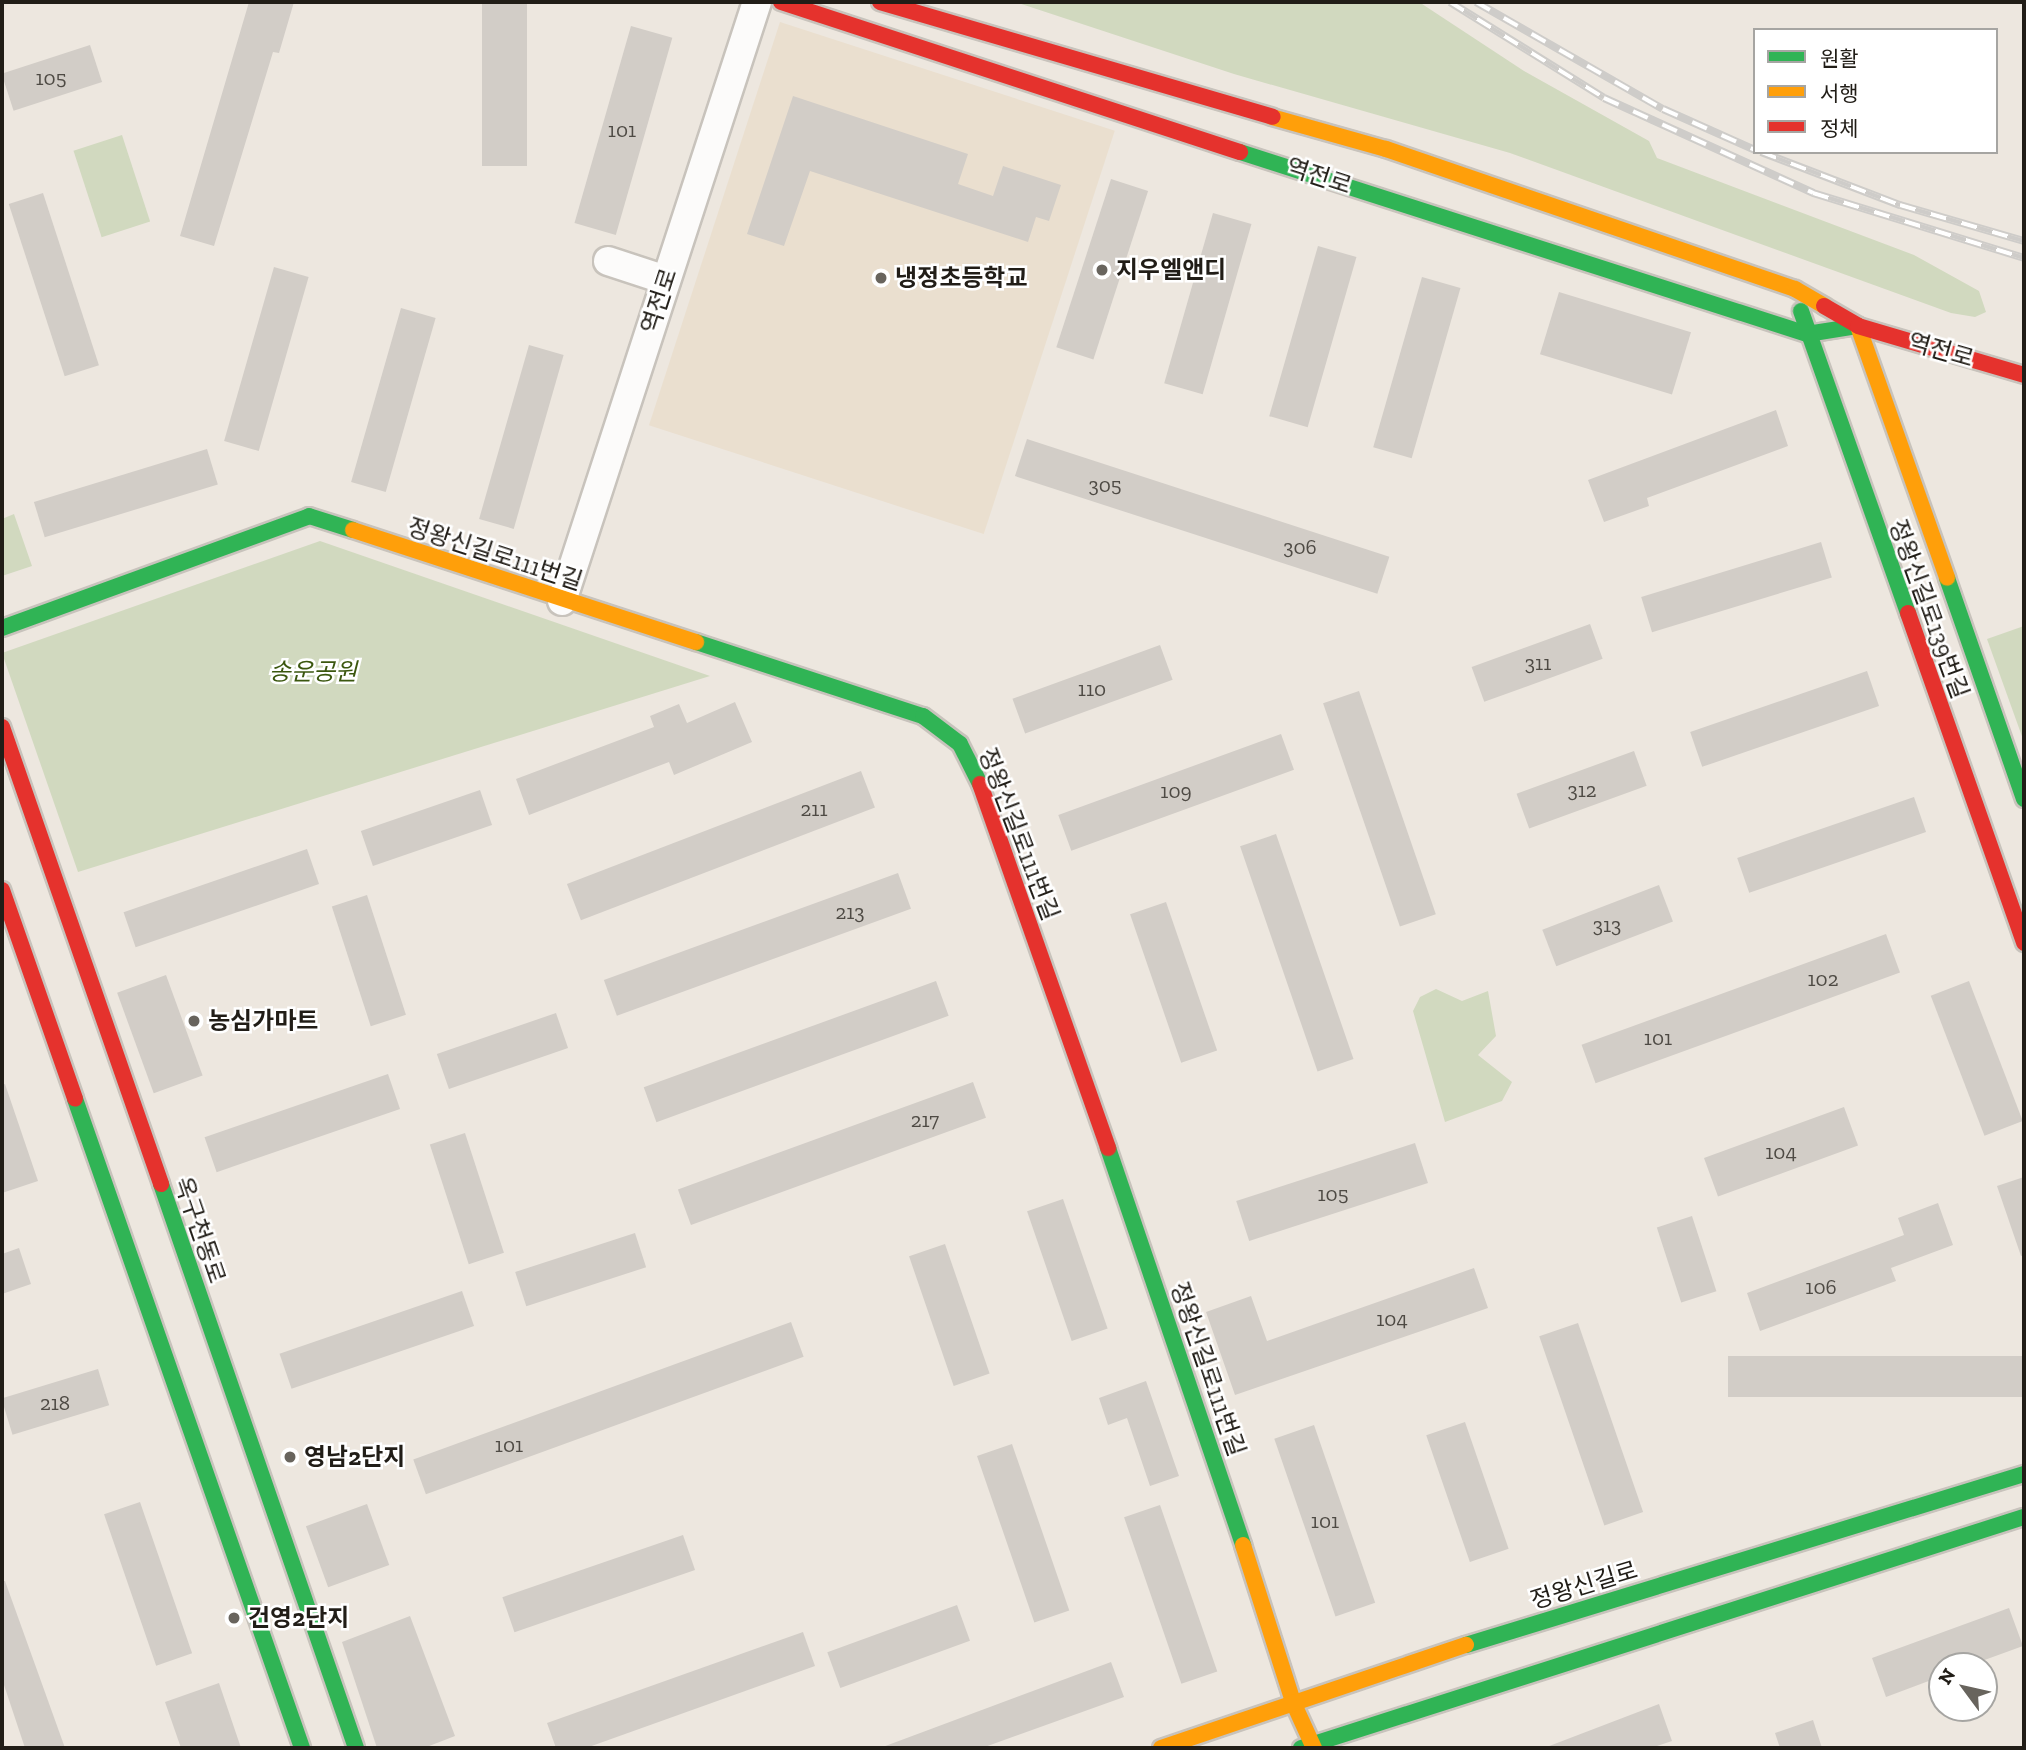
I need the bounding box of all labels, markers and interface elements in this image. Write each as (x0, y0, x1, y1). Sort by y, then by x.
legend (1753, 28, 1998, 154)
text: 원활 (1820, 46, 1859, 71)
house number: 105 (36, 65, 66, 91)
text: 서행 (1820, 81, 1859, 106)
text: 정체 (1820, 116, 1859, 141)
house number: 101 (608, 117, 636, 143)
street label: 역전로 (1283, 152, 1355, 200)
place label: 지우엘앤디 (1116, 256, 1226, 284)
marker: 지우엘앤디 (1094, 262, 1110, 278)
place label: 냉정초등학교 (895, 264, 1027, 292)
street label: 역전로 (635, 265, 683, 337)
marker: 냉정초등학교 (873, 270, 889, 286)
street label: 역전로 (1905, 327, 1977, 373)
house number: 305 (1088, 472, 1122, 498)
street label: 정왕신길로111번길 (404, 512, 586, 596)
street label: 정왕신길로139번길 (1883, 516, 1975, 702)
house number: 306 (1283, 534, 1317, 560)
house number: 311 (1525, 650, 1551, 676)
park label: 송운공원 (269, 658, 357, 686)
house number: 110 (1078, 676, 1106, 702)
street label: 정왕신길로111번길 (973, 744, 1065, 924)
house number: 312 (1567, 777, 1597, 803)
house number: 109 (1160, 778, 1192, 804)
house number: 211 (801, 796, 827, 822)
house number: 213 (835, 899, 865, 925)
house number: 313 (1593, 912, 1621, 938)
house number: 102 (1808, 966, 1838, 992)
place label: 농심가마트 (208, 1007, 318, 1035)
marker: 농심가마트 (186, 1013, 202, 1029)
house number: 101 (1644, 1025, 1672, 1051)
house number: 217 (911, 1107, 939, 1133)
house number: 104 (1765, 1139, 1797, 1165)
street label: 옥구천동로 (168, 1173, 232, 1287)
house number: 105 (1318, 1181, 1348, 1207)
house number: 106 (1805, 1274, 1837, 1300)
street label: 정왕신길로111번길 (1165, 1278, 1251, 1460)
house number: 104 (1376, 1306, 1408, 1332)
house number: 218 (40, 1390, 70, 1416)
house number: 101 (495, 1432, 523, 1458)
place label: 영남2단지 (304, 1443, 405, 1471)
marker: 영남2단지 (282, 1449, 298, 1465)
house number: 101 (1311, 1508, 1339, 1534)
street label: 정왕신길로 (1527, 1555, 1641, 1615)
place label: 건영2단지 (248, 1604, 349, 1632)
marker: 건영2단지 (226, 1610, 242, 1626)
north arrow (1928, 1652, 1998, 1722)
text: N (1933, 1664, 1960, 1689)

